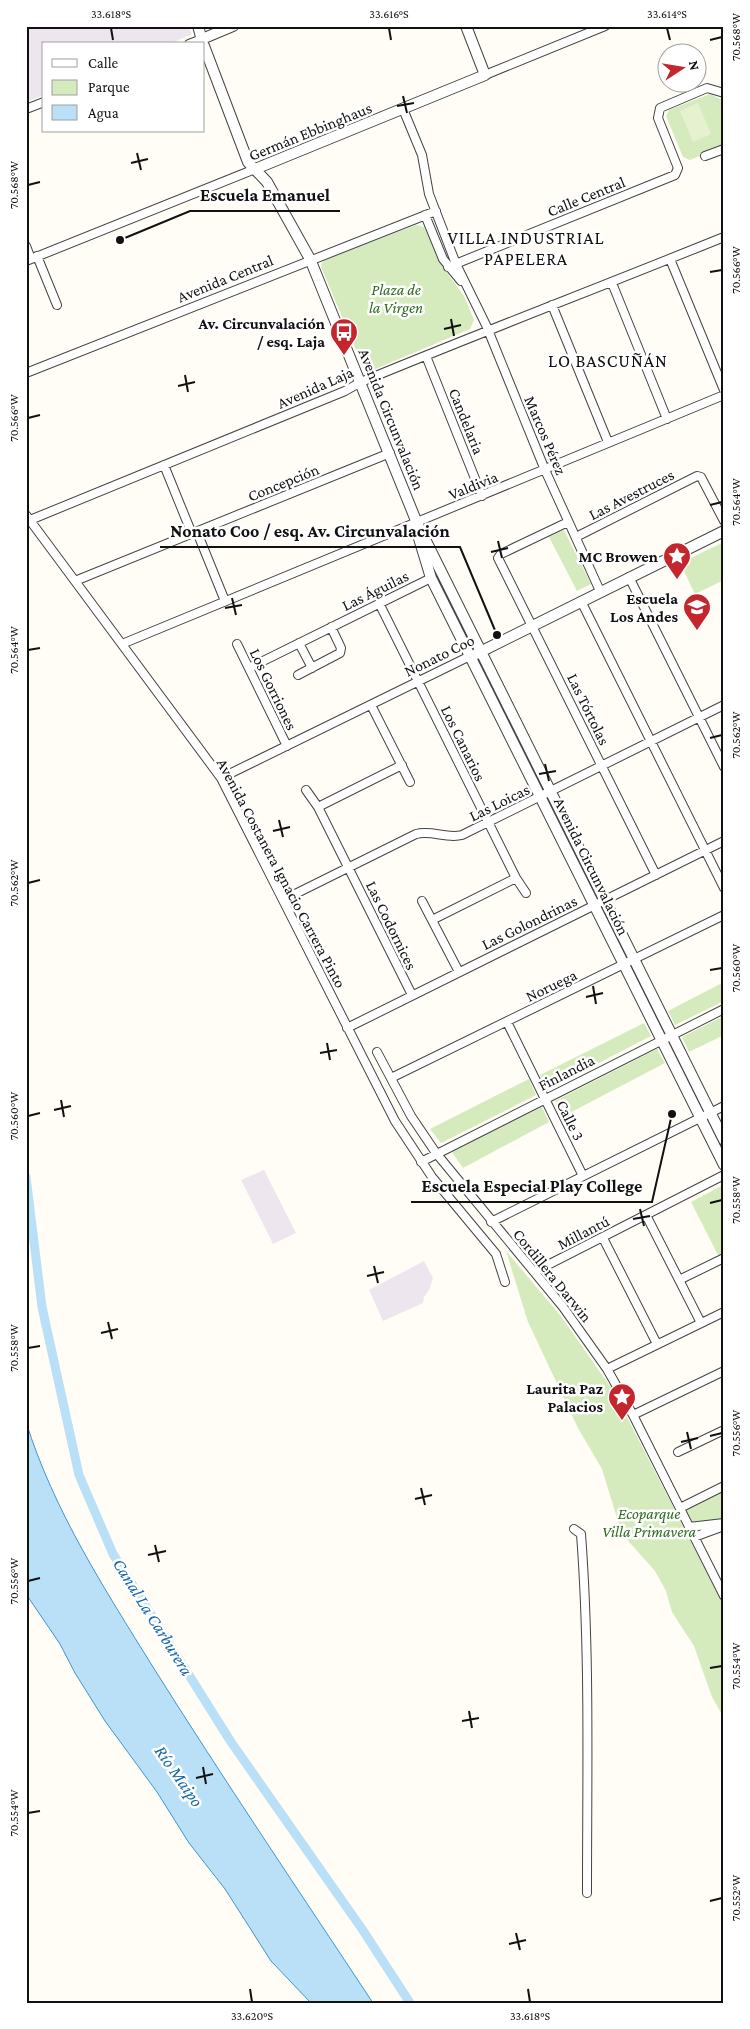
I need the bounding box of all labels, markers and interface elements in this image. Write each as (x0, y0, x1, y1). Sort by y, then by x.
text: 33.618°S (91, 7, 131, 21)
text: 33.616°S (369, 7, 409, 21)
text: 33.614°S (647, 7, 687, 21)
text: 70.568°W (729, 13, 743, 61)
legend (42, 42, 205, 132)
north arrow (658, 42, 708, 92)
text: Calle (88, 55, 119, 71)
text: N (686, 59, 704, 72)
text: Parque (88, 79, 130, 96)
street label: Germán Ebbinghaus (246, 99, 374, 165)
text: Agua (88, 105, 119, 122)
text: 70.568°W (7, 161, 21, 209)
street label: Calle Central (545, 173, 628, 220)
callout: Escuela Emanuel (190, 178, 340, 211)
text: Escuela Emanuel (200, 185, 330, 205)
district label: VILLA INDUSTRIAL PAPELERA (447, 228, 605, 269)
text: 70.566°W (729, 246, 743, 294)
street label: Avenida Central (175, 251, 276, 305)
park label: Plaza de la Virgen (369, 281, 423, 317)
place label: Av. Circunvalación / esq. Laja (197, 315, 325, 351)
bus stop icon: Av. Circunvalación / esq. Laja (329, 317, 359, 356)
street label: Avenida Circunvalación (355, 346, 428, 493)
district label: LO BASCUÑÁN (548, 351, 668, 371)
street label: Avenida Laja (275, 363, 357, 413)
street label: Candelaria (446, 386, 488, 457)
street label: Marcos Pérez (521, 393, 570, 477)
text: 70.566°W (7, 394, 21, 442)
street label: Concepción (245, 460, 322, 505)
street label: Las Avestruces (586, 466, 677, 523)
street label: Valdivia (446, 468, 501, 503)
text: 70.564°W (729, 478, 743, 526)
callout: Nonato Coo / esq. Av. Circunvalación (160, 514, 460, 547)
text: Nonato Coo / esq. Av. Circunvalación (170, 521, 450, 541)
place icon: MC Browen (662, 541, 692, 580)
place label: MC Browen (579, 548, 658, 565)
street label: Las Águilas (339, 567, 412, 615)
place label: Escuela Los Andes (610, 590, 678, 625)
school or university icon: Escuela Los Andes (682, 592, 712, 631)
text: 70.564°W (7, 626, 21, 674)
street label: Nonato Coo (401, 631, 477, 680)
street label: Los Gorriones (246, 646, 301, 733)
street label: Las Tórtolas (564, 671, 613, 748)
street label: Los Canarios (438, 703, 489, 784)
text: 70.562°W (729, 712, 743, 758)
street label: Avenida Costanera Ignacio Carrera Pinto (213, 756, 349, 991)
street label: Las Loicas (466, 781, 532, 824)
street label: Avenida Circunvalación (551, 795, 632, 938)
text: 70.562°W (7, 860, 21, 906)
street label: Las Codornices (363, 878, 420, 972)
street label: Las Golondrinas (479, 892, 580, 953)
text: 70.560°W (729, 944, 743, 992)
street label: Noruega (523, 966, 580, 1006)
street label: Finlandia (535, 1051, 598, 1094)
text: 70.560°W (7, 1092, 21, 1140)
street label: Calle 3 (554, 1097, 588, 1143)
callout: Escuela Especial Play College (411, 1169, 652, 1202)
text: Escuela Especial Play College (422, 1176, 642, 1196)
text: 70.558°W (729, 1176, 743, 1224)
street label: Millantú (555, 1212, 612, 1253)
street label: Cordillera Darwin (510, 1225, 596, 1326)
text: 70.558°W (7, 1324, 21, 1372)
place label: Laurita Paz Palacios (526, 1380, 604, 1415)
place icon: Laurita Paz Palacios (607, 1382, 637, 1421)
text: 70.556°W (729, 1410, 743, 1456)
park label: Ecoparque Villa Primavera (602, 1505, 697, 1540)
water label: Canal La Carburera (109, 1555, 197, 1680)
text: 70.556°W (7, 1558, 21, 1604)
text: 70.554°W (729, 1642, 743, 1690)
water label: Río Maipo (151, 1741, 208, 1811)
text: 70.554°W (7, 1789, 21, 1837)
text: 70.552°W (729, 1875, 743, 1921)
text: 33.620°S (231, 2009, 273, 2023)
text: 33.618°S (510, 2009, 550, 2023)

